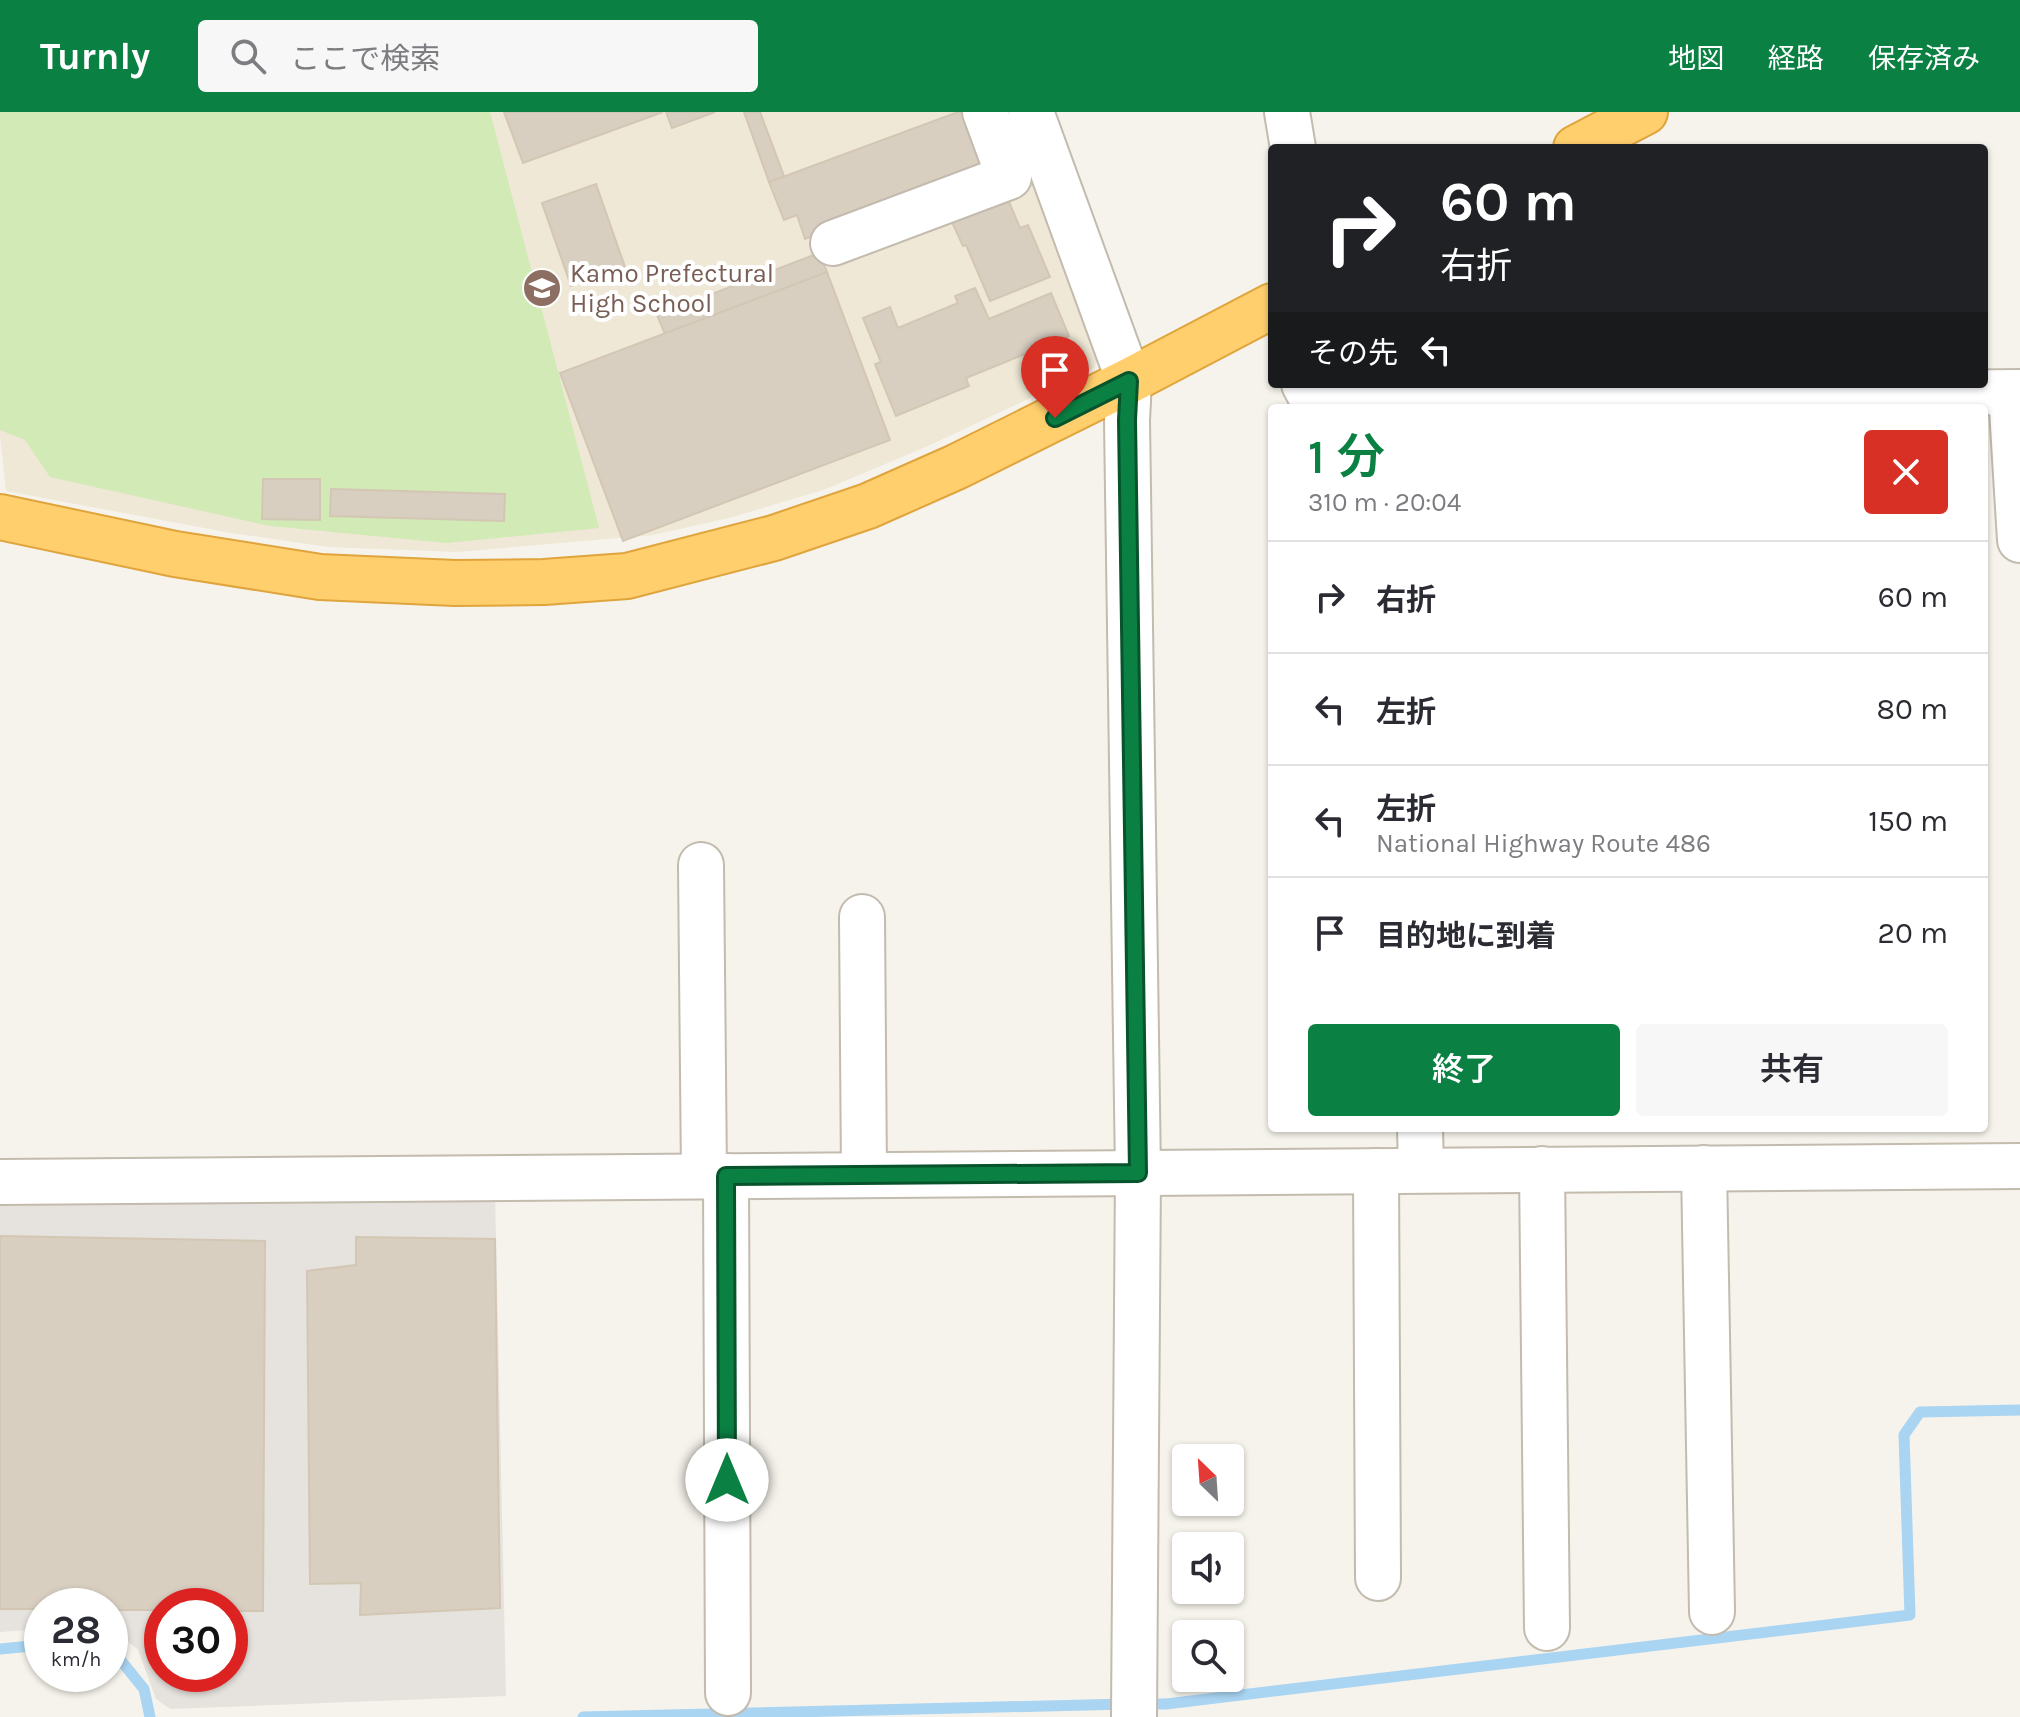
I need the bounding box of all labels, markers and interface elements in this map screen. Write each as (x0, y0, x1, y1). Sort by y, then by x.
search box (198, 20, 758, 92)
text: Turnly (40, 34, 150, 79)
icon: search (226, 34, 270, 78)
text: ここで検索 (290, 41, 440, 77)
text: 地図 (1668, 42, 1724, 75)
text: 経路 (1768, 42, 1824, 75)
text: 保存済み (1868, 42, 1980, 75)
text: 60 m (1440, 169, 1577, 234)
icon: right (1308, 176, 1412, 280)
text: 右折 (1440, 245, 1512, 287)
place label: Kamo Prefectural High School (570, 258, 774, 319)
school or university icon: Kamo Prefectural High School (521, 267, 563, 309)
icon: left (1414, 328, 1458, 372)
text: その先 (1308, 335, 1398, 371)
pin (1021, 336, 1089, 418)
icon: arrive (1033, 348, 1077, 392)
text: 1 分 (1308, 429, 1385, 485)
button: close (1864, 430, 1948, 514)
text: 310 m · 20:04 (1308, 487, 1461, 518)
icon: right (1308, 575, 1352, 619)
text: 60 m (1878, 579, 1948, 615)
text: 右折 (1376, 582, 1436, 618)
icon: left (1308, 687, 1352, 731)
text: 80 m (1877, 691, 1948, 727)
text: 左折 (1376, 694, 1436, 730)
text: 左折 (1376, 791, 1436, 827)
icon: left (1308, 799, 1352, 843)
text: 150 m (1868, 803, 1948, 839)
text: National Highway Route 486 (1376, 828, 1711, 859)
icon: arrive (1308, 911, 1352, 955)
text: 20 m (1878, 915, 1948, 951)
text: 目的地に到着 (1376, 918, 1556, 954)
button: 終了 (1308, 1024, 1620, 1116)
button: 共有 (1636, 1024, 1948, 1116)
position arrow (685, 1438, 769, 1522)
north arrow (1172, 1444, 1244, 1516)
map controls (1172, 1444, 1244, 1692)
button: sound (1172, 1532, 1244, 1604)
speed limit sign: 30 (144, 1588, 248, 1692)
text: 28 (51, 1606, 101, 1653)
button: search (1172, 1620, 1244, 1692)
text: km/h (51, 1648, 101, 1671)

